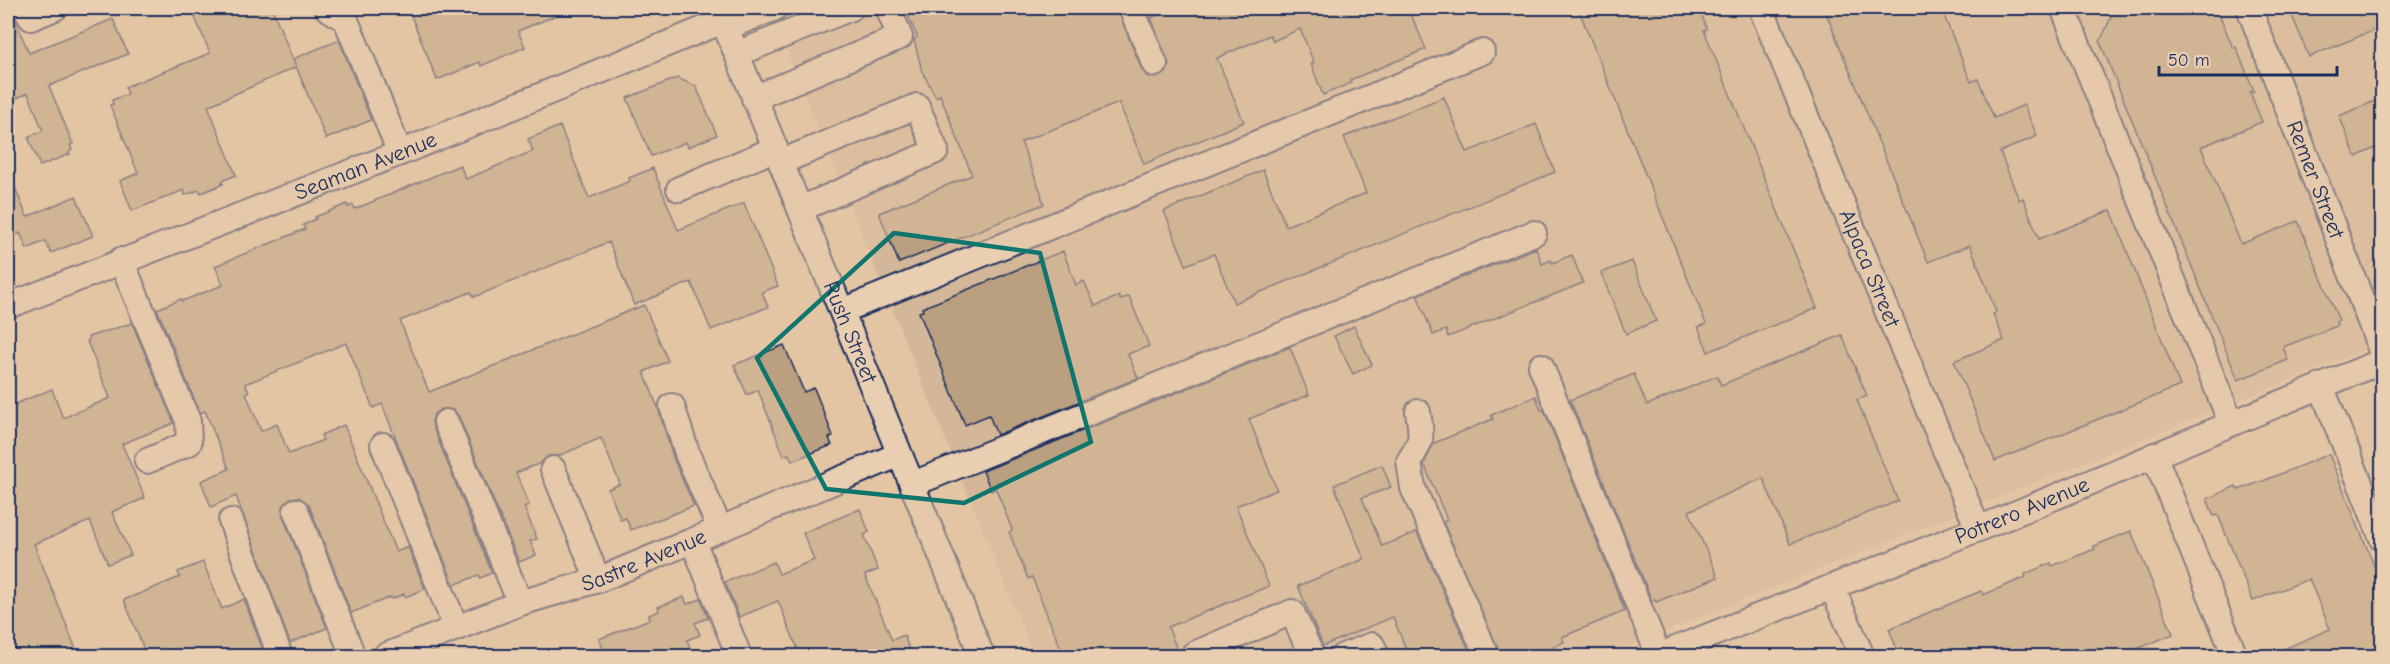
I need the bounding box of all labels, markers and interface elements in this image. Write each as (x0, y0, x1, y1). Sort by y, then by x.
scale bar (2159, 39, 2338, 77)
text: 50 m (2168, 50, 2210, 71)
street label: Remer Street (2281, 117, 2350, 243)
street label: Seaman Avenue (291, 126, 441, 206)
street label: Alpaca Street (1833, 206, 1906, 332)
street label: Rush Street (818, 277, 883, 388)
street label: Potrero Avenue (1951, 471, 2093, 550)
street label: Sastre Avenue (578, 523, 710, 597)

